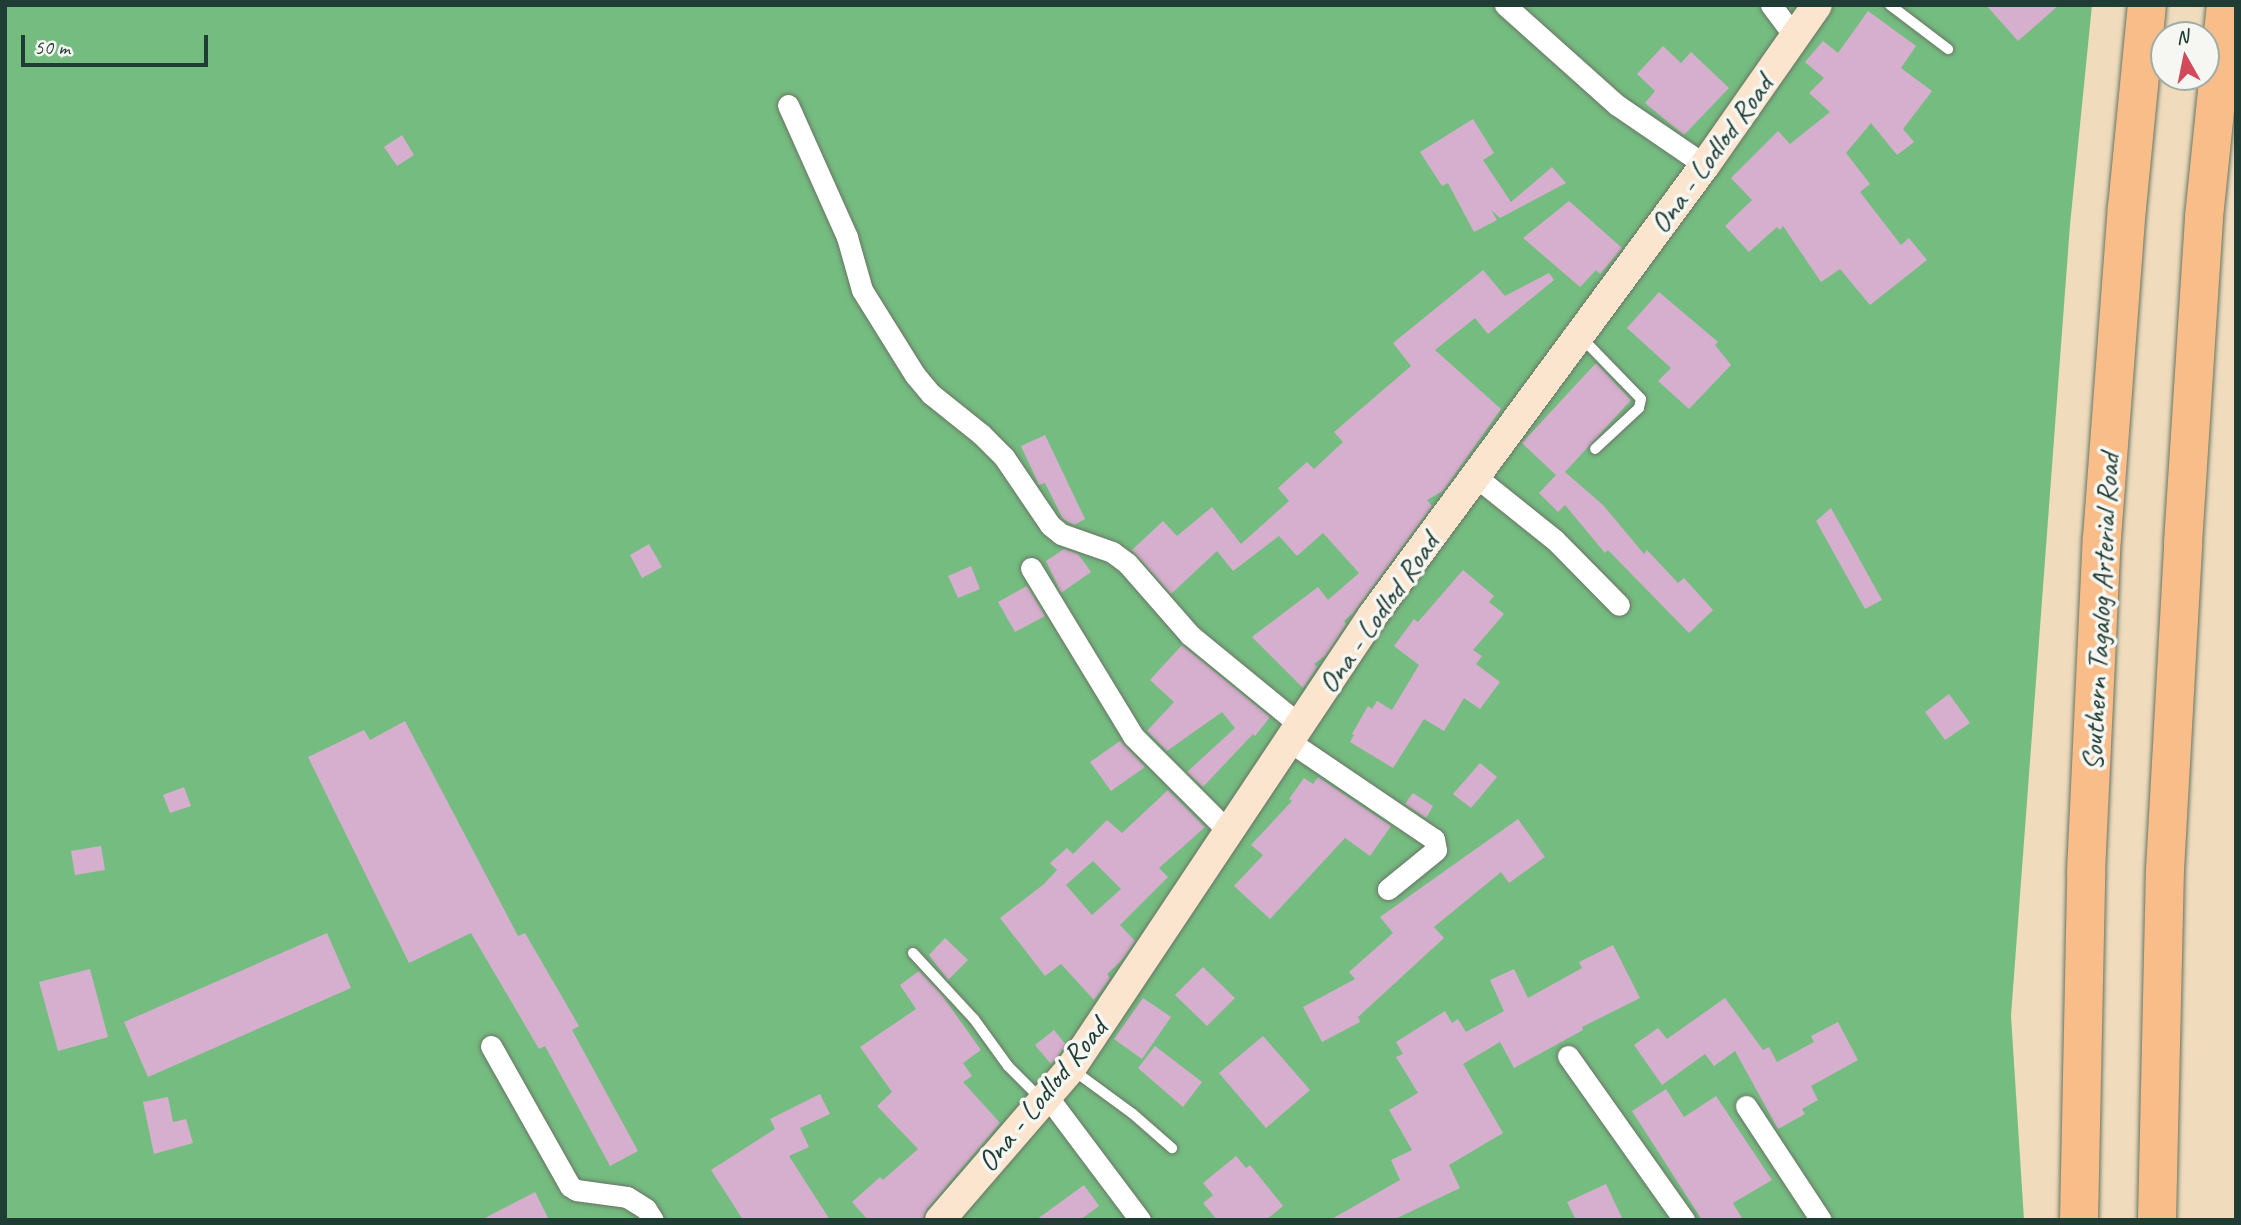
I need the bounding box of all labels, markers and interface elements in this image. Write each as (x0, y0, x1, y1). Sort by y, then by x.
scale bar (24, 21, 212, 65)
north arrow (2150, 21, 2220, 91)
text: N (2174, 24, 2190, 50)
text: 50 m (34, 34, 70, 60)
street label: Ona - Lodlod Road (1642, 68, 1780, 240)
street label: Southern Tagalog Arterial Road (2074, 452, 2126, 772)
street label: Ona - Lodlod Road (1310, 527, 1446, 699)
street label: Ona - Lodlod Road (970, 1011, 1114, 1179)

